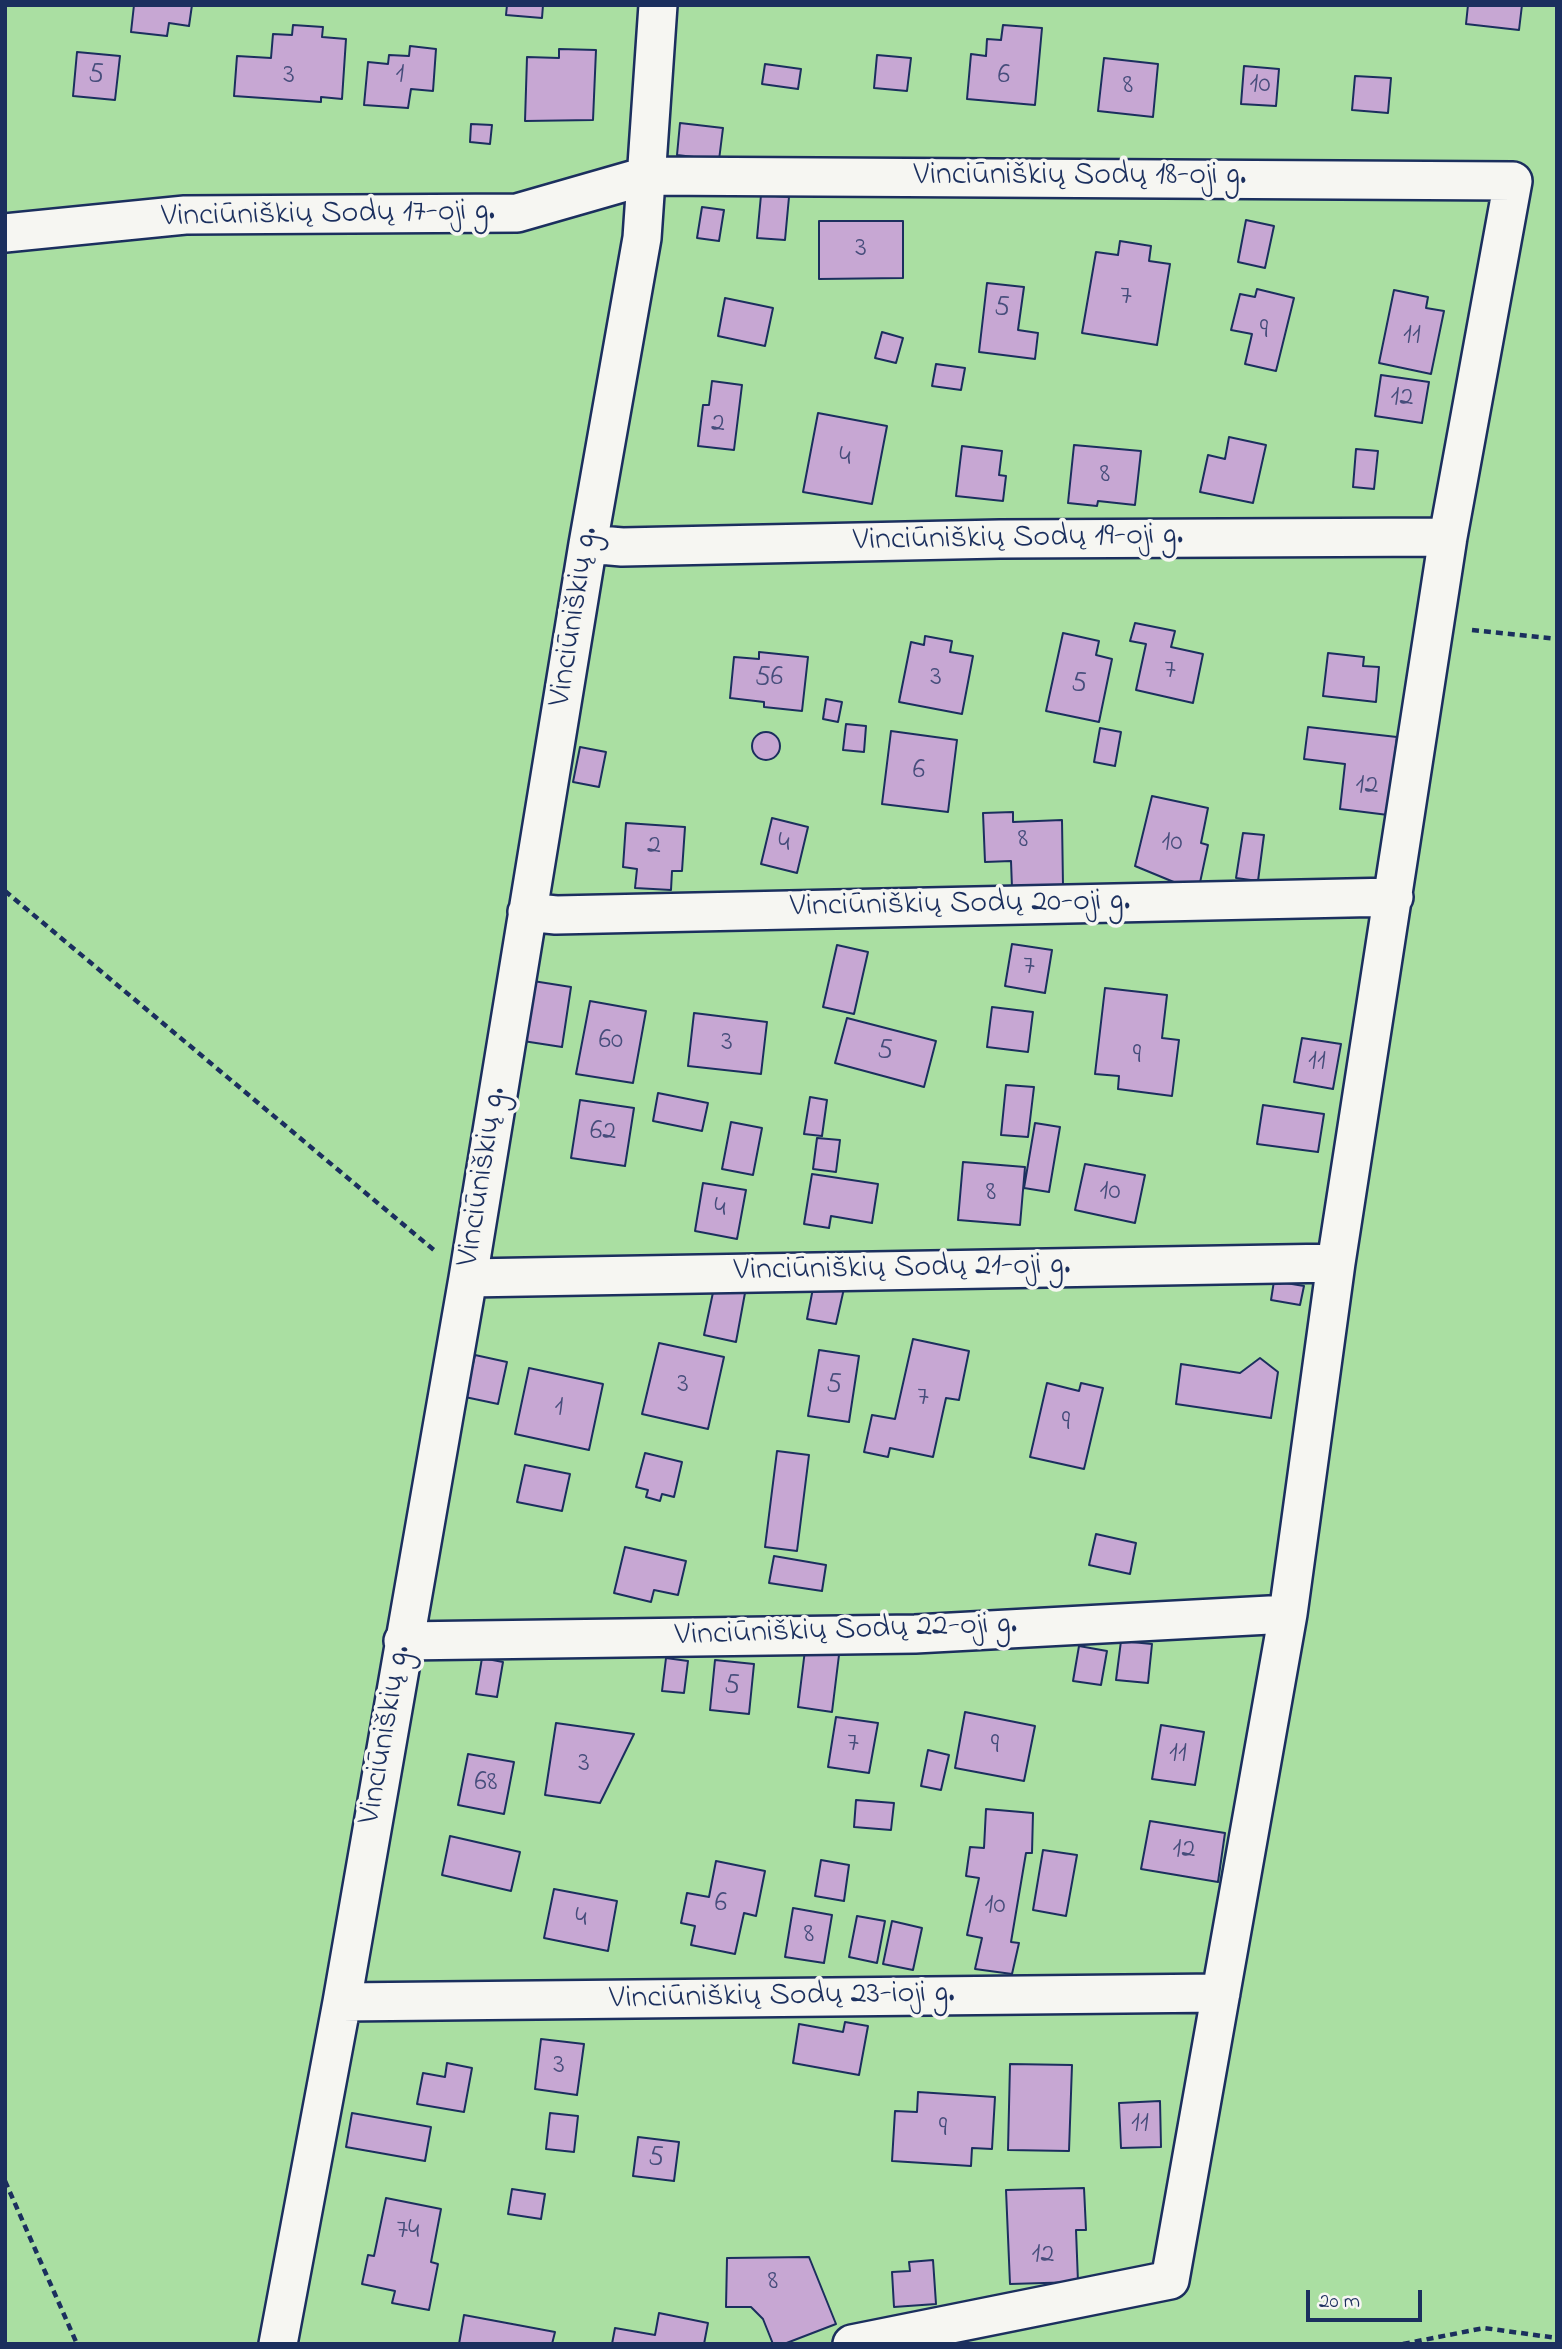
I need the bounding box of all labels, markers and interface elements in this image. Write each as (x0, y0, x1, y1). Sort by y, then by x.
house number: 5 (88, 59, 104, 93)
house number: 1 (396, 59, 404, 93)
house number: 3 (283, 60, 295, 94)
house number: 6 (998, 60, 1010, 94)
house number: 10 (1250, 69, 1270, 103)
house number: 8 (1123, 70, 1133, 104)
street label: Vinciūniškių Sodų 18-oji g. (914, 159, 1246, 197)
street label: Vinciūniškių Sodų 17-oji g. (161, 194, 495, 238)
house number: 3 (855, 233, 867, 267)
house number: 7 (1120, 281, 1132, 315)
house number: 5 (994, 292, 1010, 326)
house number: 9 (1260, 315, 1268, 349)
house number: 11 (1403, 320, 1421, 354)
house number: 12 (1391, 382, 1413, 416)
house number: 2 (711, 408, 725, 442)
house number: 4 (839, 442, 851, 476)
house number: 8 (1100, 459, 1110, 493)
street label: Vinciūniškių Sodų 19-oji g. (852, 518, 1184, 562)
street label: Vinciūniškių g. (543, 525, 609, 709)
house number: 7 (1164, 655, 1176, 689)
house number: 56 (755, 662, 783, 696)
house number: 3 (930, 662, 942, 696)
house number: 5 (1071, 668, 1087, 702)
house number: 6 (913, 755, 925, 789)
house number: 12 (1356, 770, 1378, 804)
house number: 8 (1018, 824, 1028, 858)
house number: 10 (1162, 827, 1182, 861)
house number: 4 (778, 828, 790, 862)
house number: 2 (647, 830, 661, 864)
street label: Vinciūniškių Sodų 20-oji g. (790, 884, 1130, 928)
house number: 7 (1023, 951, 1035, 985)
house number: 60 (599, 1025, 623, 1059)
house number: 3 (721, 1027, 733, 1061)
house number: 5 (877, 1035, 893, 1069)
house number: 9 (1133, 1040, 1141, 1074)
house number: 11 (1308, 1046, 1326, 1080)
street label: Vinciūniškių g. (451, 1085, 517, 1269)
house number: 62 (590, 1116, 616, 1150)
house number: 10 (1100, 1176, 1120, 1210)
house number: 8 (986, 1177, 996, 1211)
house number: 4 (714, 1193, 726, 1227)
street label: Vinciūniškių Sodų 21-oji g. (733, 1248, 1071, 1292)
house number: 3 (677, 1369, 689, 1403)
house number: 5 (826, 1369, 842, 1403)
house number: 7 (917, 1382, 929, 1416)
house number: 1 (555, 1392, 563, 1426)
house number: 9 (1062, 1407, 1070, 1441)
street label: Vinciūniškių Sodų 22-oji g. (674, 1607, 1018, 1657)
street label: Vinciūniškių g. (352, 1642, 422, 1828)
house number: 5 (724, 1670, 740, 1704)
house number: 7 (847, 1728, 859, 1762)
house number: 9 (991, 1730, 999, 1764)
house number: 11 (1169, 1738, 1187, 1772)
house number: 3 (578, 1748, 590, 1782)
house number: 68 (475, 1767, 497, 1801)
house number: 12 (1173, 1834, 1195, 1868)
house number: 6 (715, 1888, 727, 1922)
house number: 10 (985, 1890, 1005, 1924)
house number: 4 (575, 1903, 587, 1937)
house number: 8 (804, 1919, 814, 1953)
street label: Vinciūniškių Sodų 23-ioji g. (609, 1976, 955, 2020)
house number: 3 (553, 2050, 565, 2084)
house number: 11 (1131, 2108, 1149, 2142)
house number: 9 (939, 2113, 947, 2147)
house number: 5 (648, 2142, 664, 2176)
house number: 74 (396, 2215, 420, 2249)
house number: 12 (1032, 2239, 1054, 2273)
house number: 8 (768, 2266, 778, 2300)
scale bar (1310, 2276, 1426, 2320)
text: 20 m (1319, 2287, 1360, 2317)

